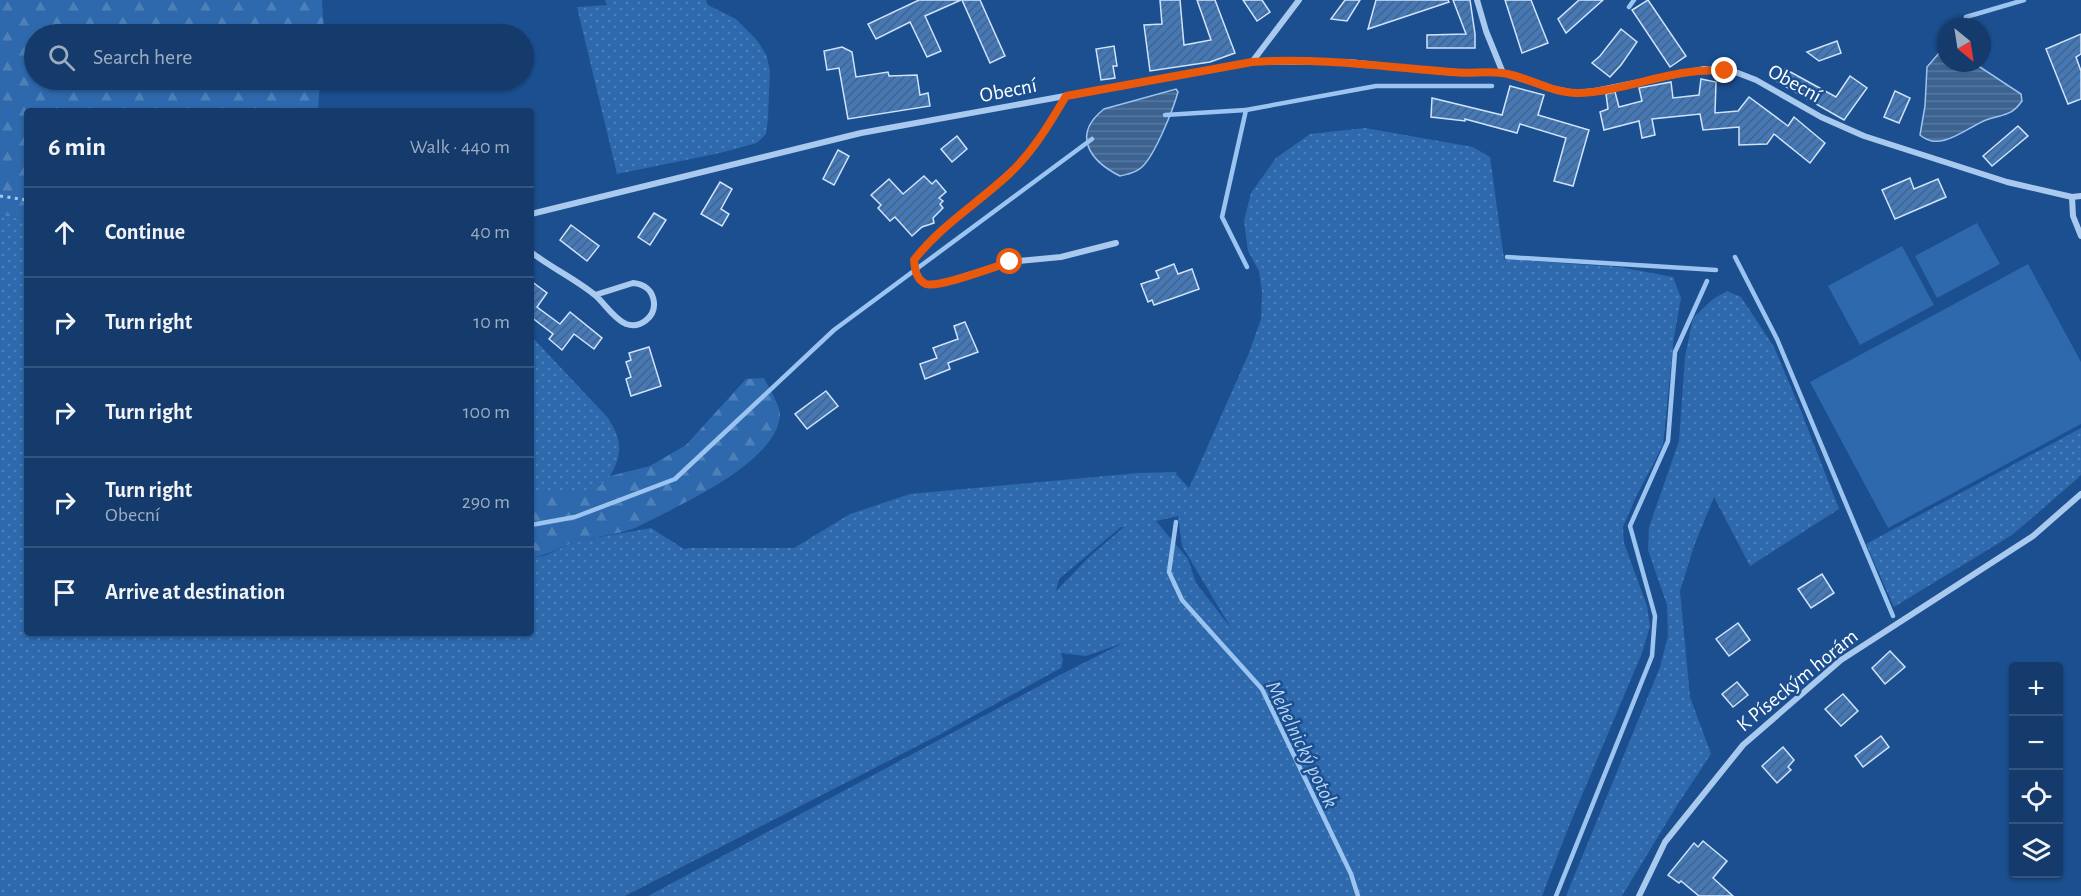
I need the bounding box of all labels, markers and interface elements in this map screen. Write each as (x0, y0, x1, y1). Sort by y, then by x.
north arrow (1937, 18, 1991, 72)
search box (24, 24, 534, 90)
icon: search (45, 41, 78, 74)
text: Search here (93, 46, 192, 68)
route end (1711, 57, 1737, 83)
street label: Obecní (1764, 60, 1826, 107)
street label: Obecní (978, 75, 1039, 106)
text: 6 min (48, 134, 106, 160)
text: Walk · 440 m (410, 137, 510, 157)
icon: ahead (48, 216, 81, 249)
text: Continue (105, 221, 185, 243)
text: 40 m (471, 222, 510, 242)
route start (996, 248, 1022, 274)
icon: right (48, 306, 81, 339)
text: Turn right (105, 311, 192, 333)
text: 10 m (473, 312, 510, 332)
icon: right (48, 396, 81, 429)
text: Turn right (105, 401, 192, 423)
text: 100 m (463, 402, 510, 422)
text: Turn right (105, 479, 192, 501)
icon: right (48, 486, 81, 519)
text: 290 m (462, 492, 510, 512)
text: Obecní (105, 505, 160, 525)
icon: arrive (48, 576, 81, 609)
text: Arrive at destination (105, 581, 285, 603)
street label: K Píseckým horám (1733, 625, 1862, 735)
map controls (2009, 662, 2063, 878)
button: + (2009, 662, 2063, 716)
water label: Mehelnický potok (1261, 677, 1342, 812)
button: − (2009, 716, 2063, 770)
button: locate (2009, 770, 2063, 824)
button: layers (2009, 824, 2063, 878)

